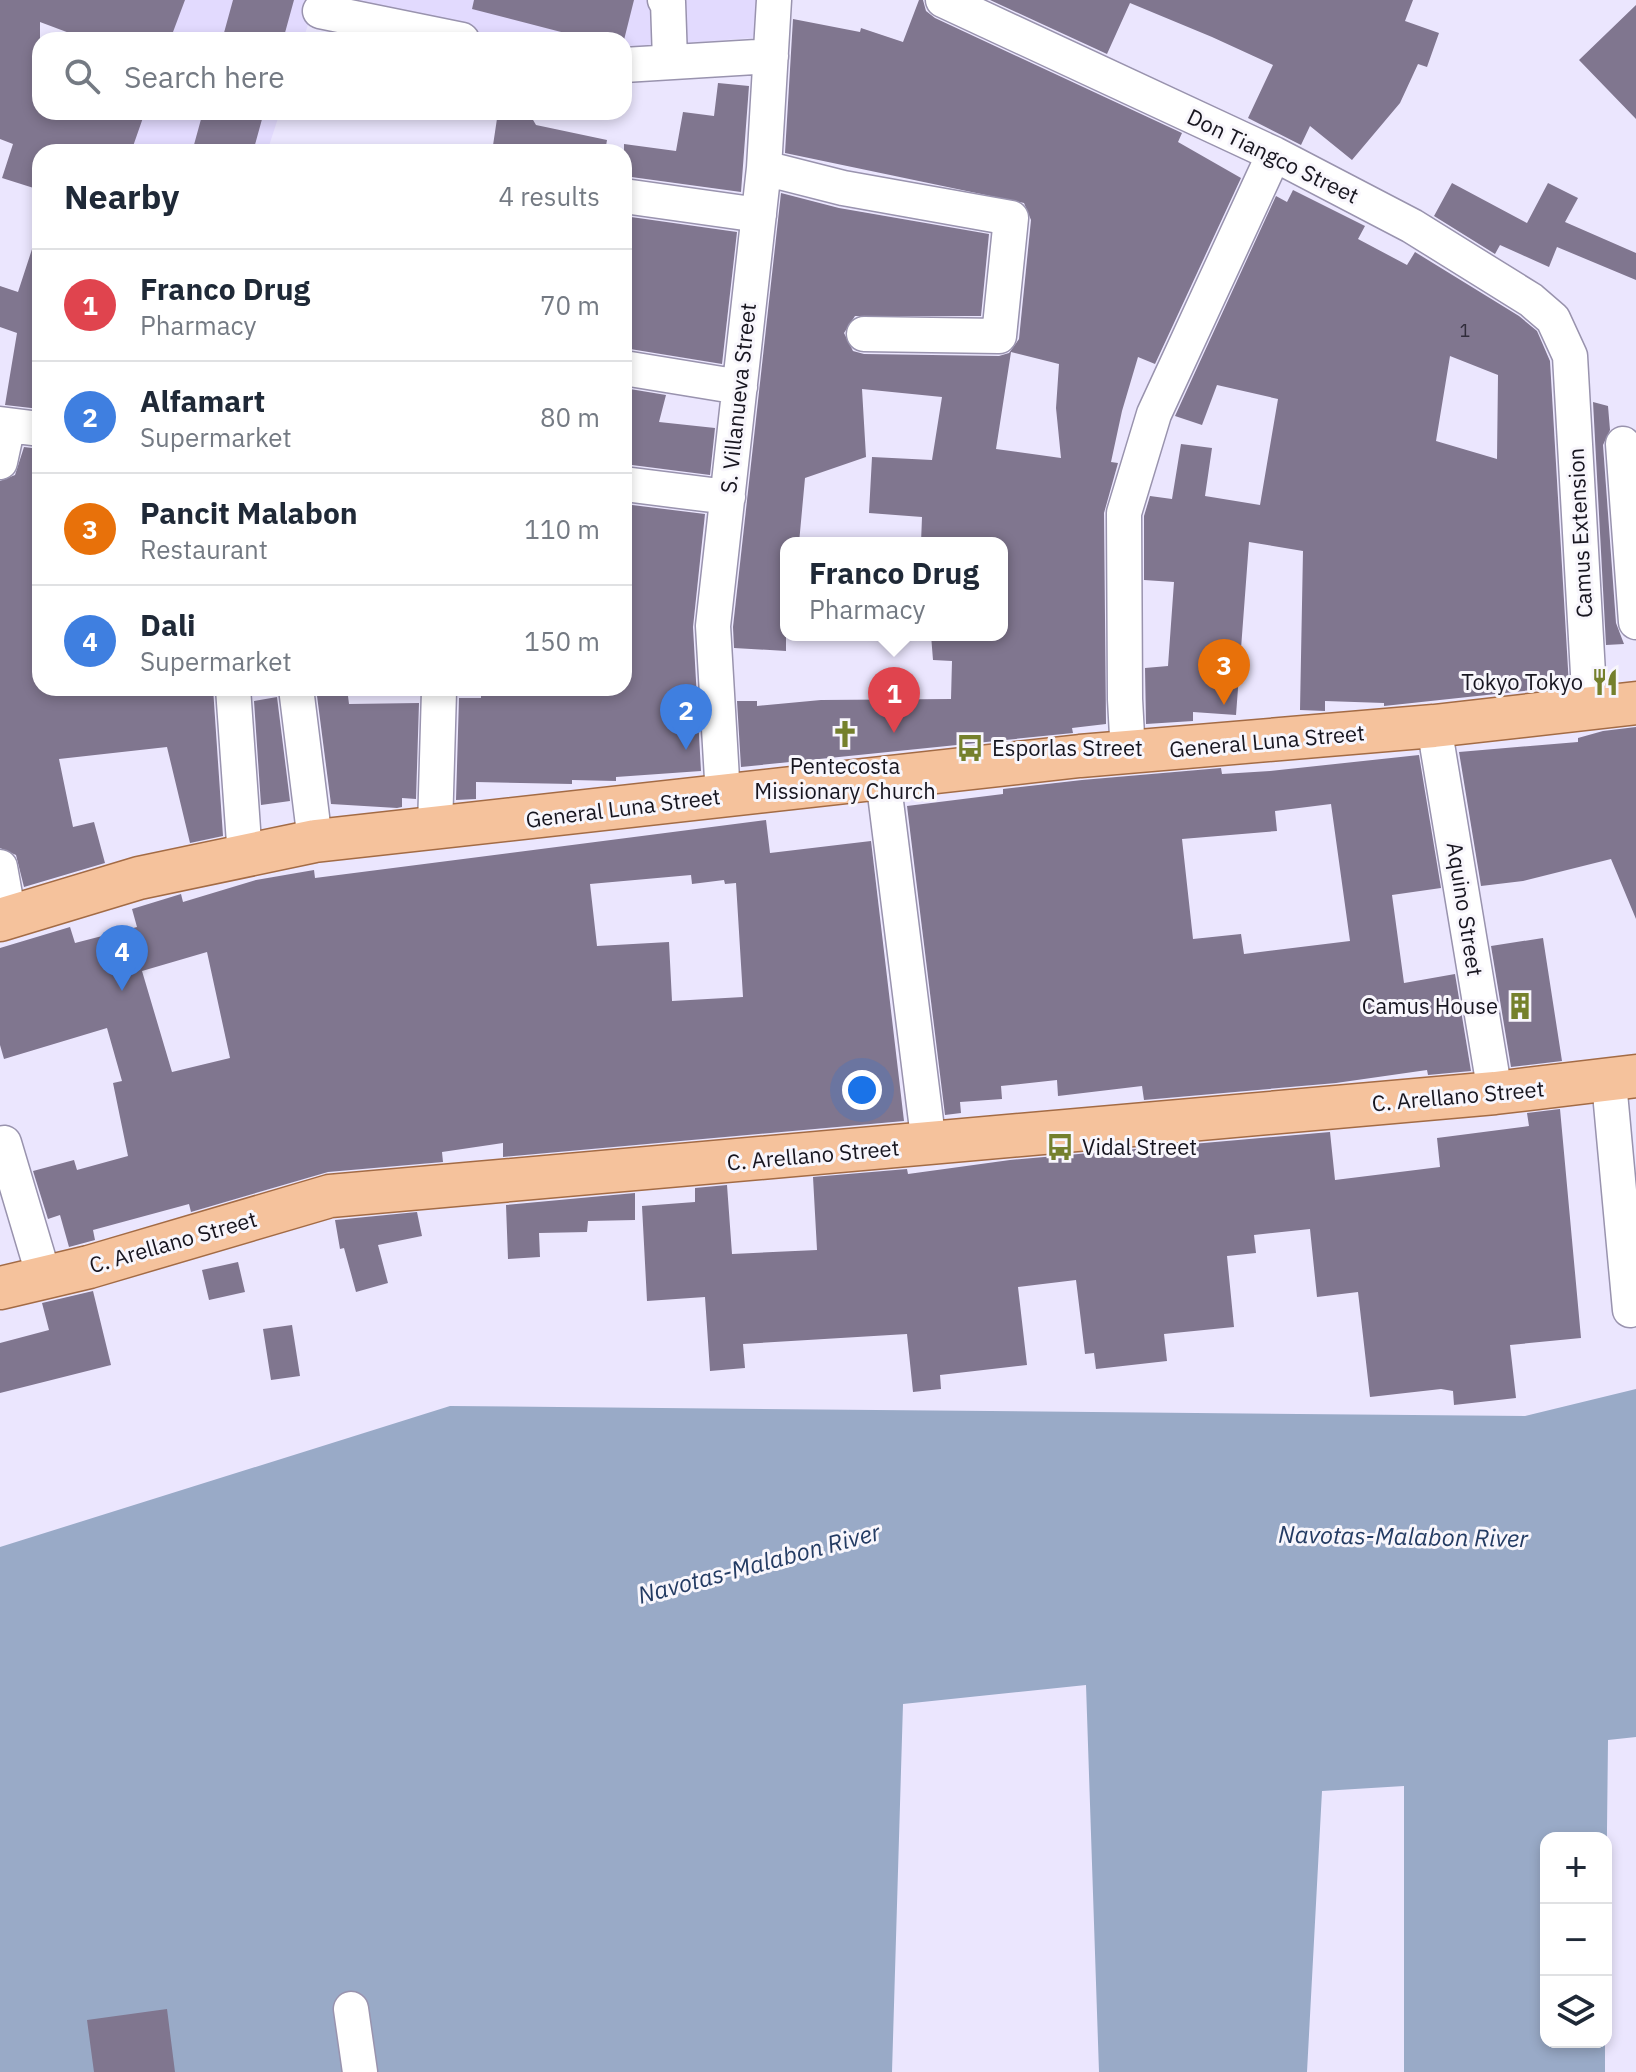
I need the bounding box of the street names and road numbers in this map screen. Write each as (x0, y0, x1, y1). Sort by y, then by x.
street label: Don Tiangco Street (1183, 101, 1364, 210)
street label: S. Villanueva Street (713, 301, 762, 495)
street label: Camus Extension (1561, 447, 1598, 619)
street label: General Luna Street (1168, 718, 1366, 763)
street label: General Luna Street (524, 781, 722, 834)
street label: Aquino Street (1441, 840, 1490, 978)
street label: C. Arellano Street (1371, 1074, 1545, 1117)
street label: C. Arellano Street (726, 1133, 900, 1176)
street label: C. Arellano Street (86, 1204, 260, 1279)

